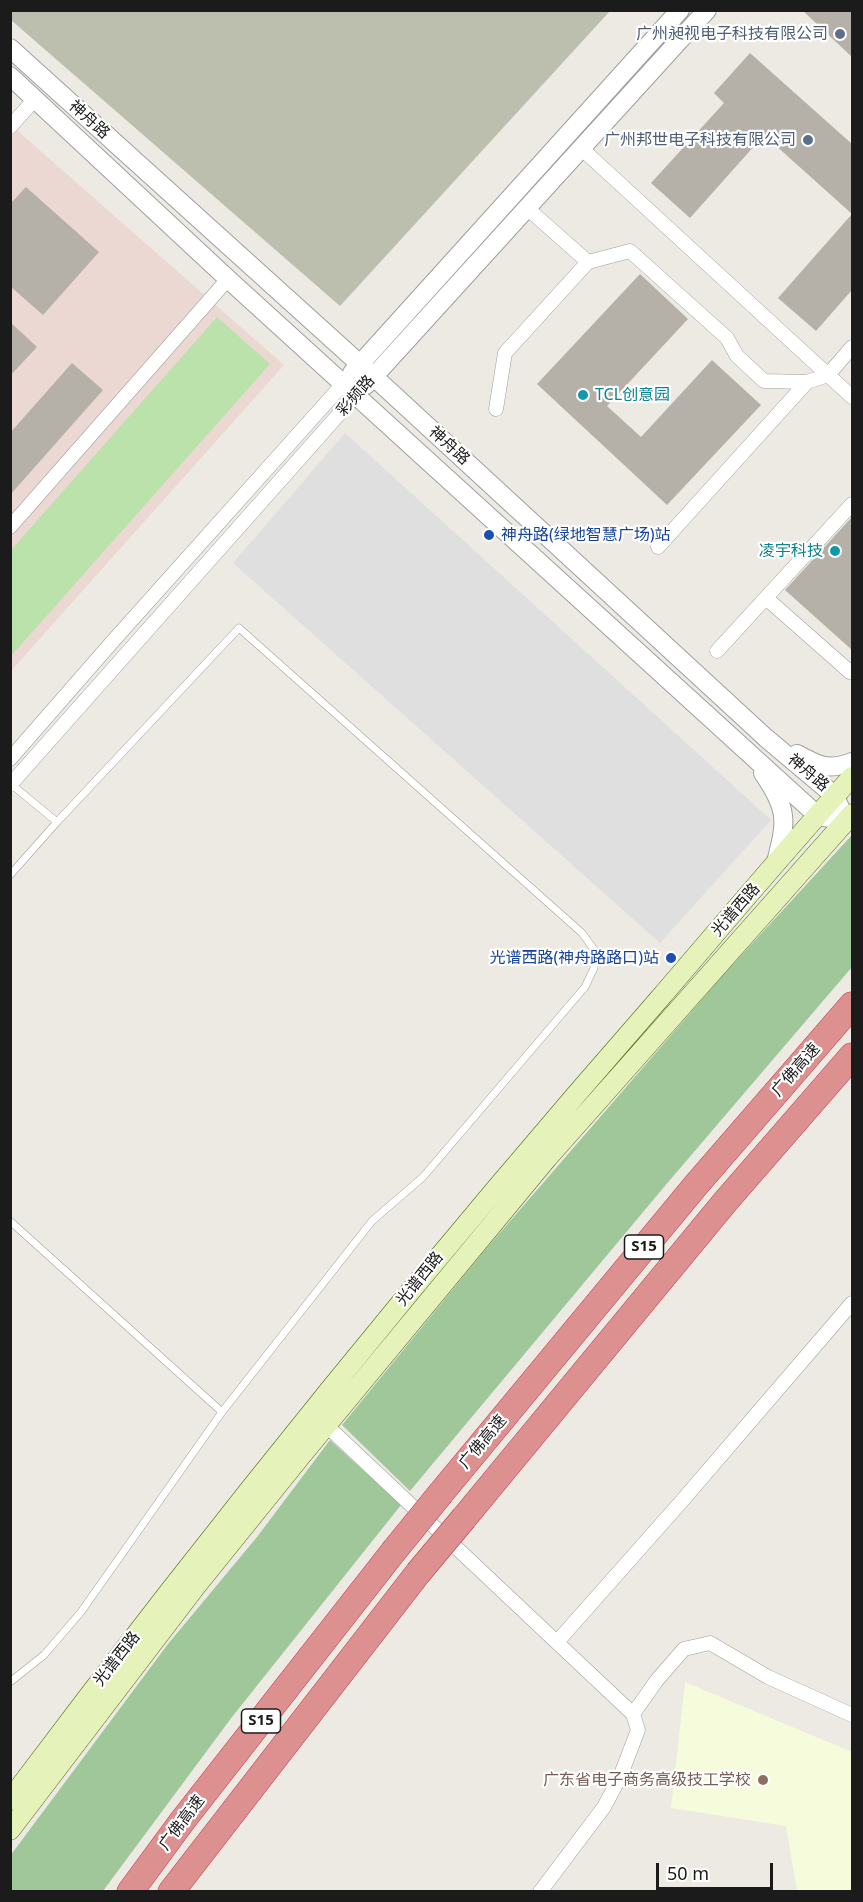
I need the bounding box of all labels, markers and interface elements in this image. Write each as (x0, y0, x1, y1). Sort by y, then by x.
place label: 广州昶视电子科技有限公司 (636, 24, 828, 44)
marker: 广州昶视电子科技有限公司 (833, 27, 847, 41)
street label: 神舟路 (65, 97, 113, 143)
place label: 广州邦世电子科技有限公司 (604, 130, 796, 150)
marker: 广州邦世电子科技有限公司 (801, 133, 815, 147)
street label: 彩频路 (333, 372, 379, 420)
place label: TCL创意园 (595, 385, 670, 405)
marker: TCL创意园 (576, 388, 590, 402)
street label: 神舟路 (425, 423, 473, 469)
place label: 神舟路(绿地智慧广场)站 (501, 525, 671, 545)
marker: 神舟路(绿地智慧广场)站 (482, 528, 496, 542)
place label: 凌宇科技 (759, 541, 823, 561)
marker: 凌宇科技 (828, 544, 842, 558)
street label: 神舟路 (783, 750, 833, 796)
street label: 光谱西路 (708, 880, 764, 940)
place label: 光谱西路(神舟路路口)站 (489, 948, 659, 968)
marker: 光谱西路(神舟路路口)站 (664, 951, 678, 965)
street label: 广佛高速 (768, 1040, 824, 1100)
road number: S15 (624, 1235, 664, 1259)
street label: 光谱西路 (392, 1248, 448, 1310)
street label: 广佛高速 (455, 1411, 511, 1473)
street label: 光谱西路 (90, 1628, 144, 1690)
road number: S15 (242, 1709, 280, 1733)
place label: 广东省电子商务高级技工学校 (543, 1770, 751, 1790)
marker: 广东省电子商务高级技工学校 (756, 1773, 770, 1787)
street label: 广佛高速 (155, 1792, 209, 1854)
scale bar (659, 1851, 776, 1889)
text: 50 m (667, 1861, 709, 1885)

